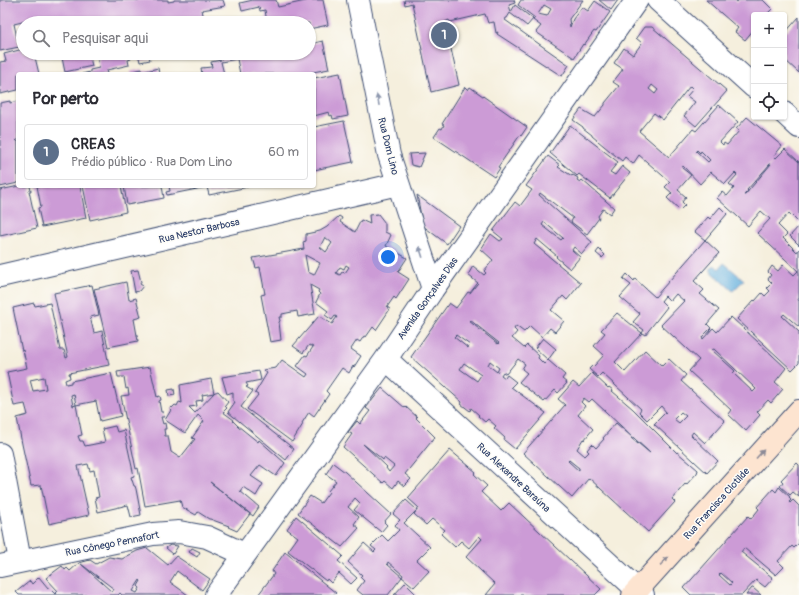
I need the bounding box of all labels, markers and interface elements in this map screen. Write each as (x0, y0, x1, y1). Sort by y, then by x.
map controls (751, 12, 787, 120)
button: + (751, 12, 787, 48)
search box (16, 16, 316, 60)
pin: 1 (431, 20, 457, 50)
icon: search (30, 27, 52, 49)
text: Pesquisar aqui (62, 29, 148, 48)
button: − (751, 48, 787, 84)
button: locate (751, 84, 787, 120)
text: Por perto (32, 88, 99, 109)
one-way arrow (374, 94, 380, 106)
street label: Rua Dom Lino (375, 116, 401, 177)
text: CREAS (71, 135, 115, 154)
text: 1 (43, 144, 49, 160)
text: 60 m (268, 144, 299, 160)
text: Prédio público · Rua Dom Lino (71, 154, 232, 170)
street label: Rua Nestor Barbosa (158, 216, 241, 246)
one-way arrow (418, 245, 424, 257)
your location (378, 247, 398, 267)
street label: Avenida Gonçalves Dias (395, 255, 461, 342)
street label: Rua Alexandre Baraúna (474, 441, 553, 515)
one-way arrow (755, 449, 765, 459)
street label: Rua Francisca Clotilde (681, 465, 752, 542)
street label: Rua Cônego Pennafort (64, 529, 161, 559)
one-way arrow (659, 556, 668, 566)

